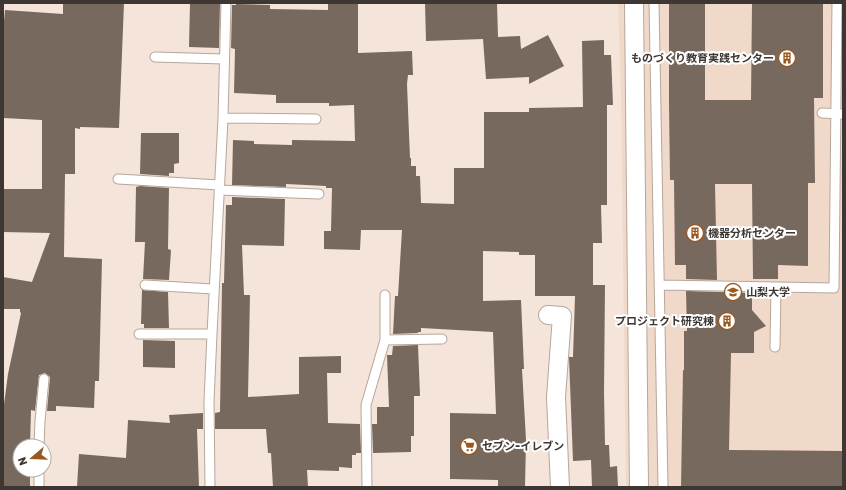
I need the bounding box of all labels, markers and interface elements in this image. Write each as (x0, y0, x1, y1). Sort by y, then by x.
building icon: ものづくり教育実践センター (777, 48, 797, 68)
place label: ものづくり教育実践センター (631, 52, 774, 65)
building icon: 機器分析センター (685, 223, 705, 243)
place label: 機器分析センター (708, 227, 796, 240)
school or university icon: 山梨大学 (723, 282, 743, 302)
place label: 山梨大学 (746, 286, 790, 299)
building icon: プロジェクト研究棟 (717, 311, 737, 331)
place label: プロジェクト研究棟 (615, 315, 714, 328)
supermarket icon: セブン-イレブン (459, 436, 479, 456)
north arrow (12, 438, 52, 478)
place label: セブン-イレブン (482, 440, 564, 453)
text: N (16, 455, 30, 467)

